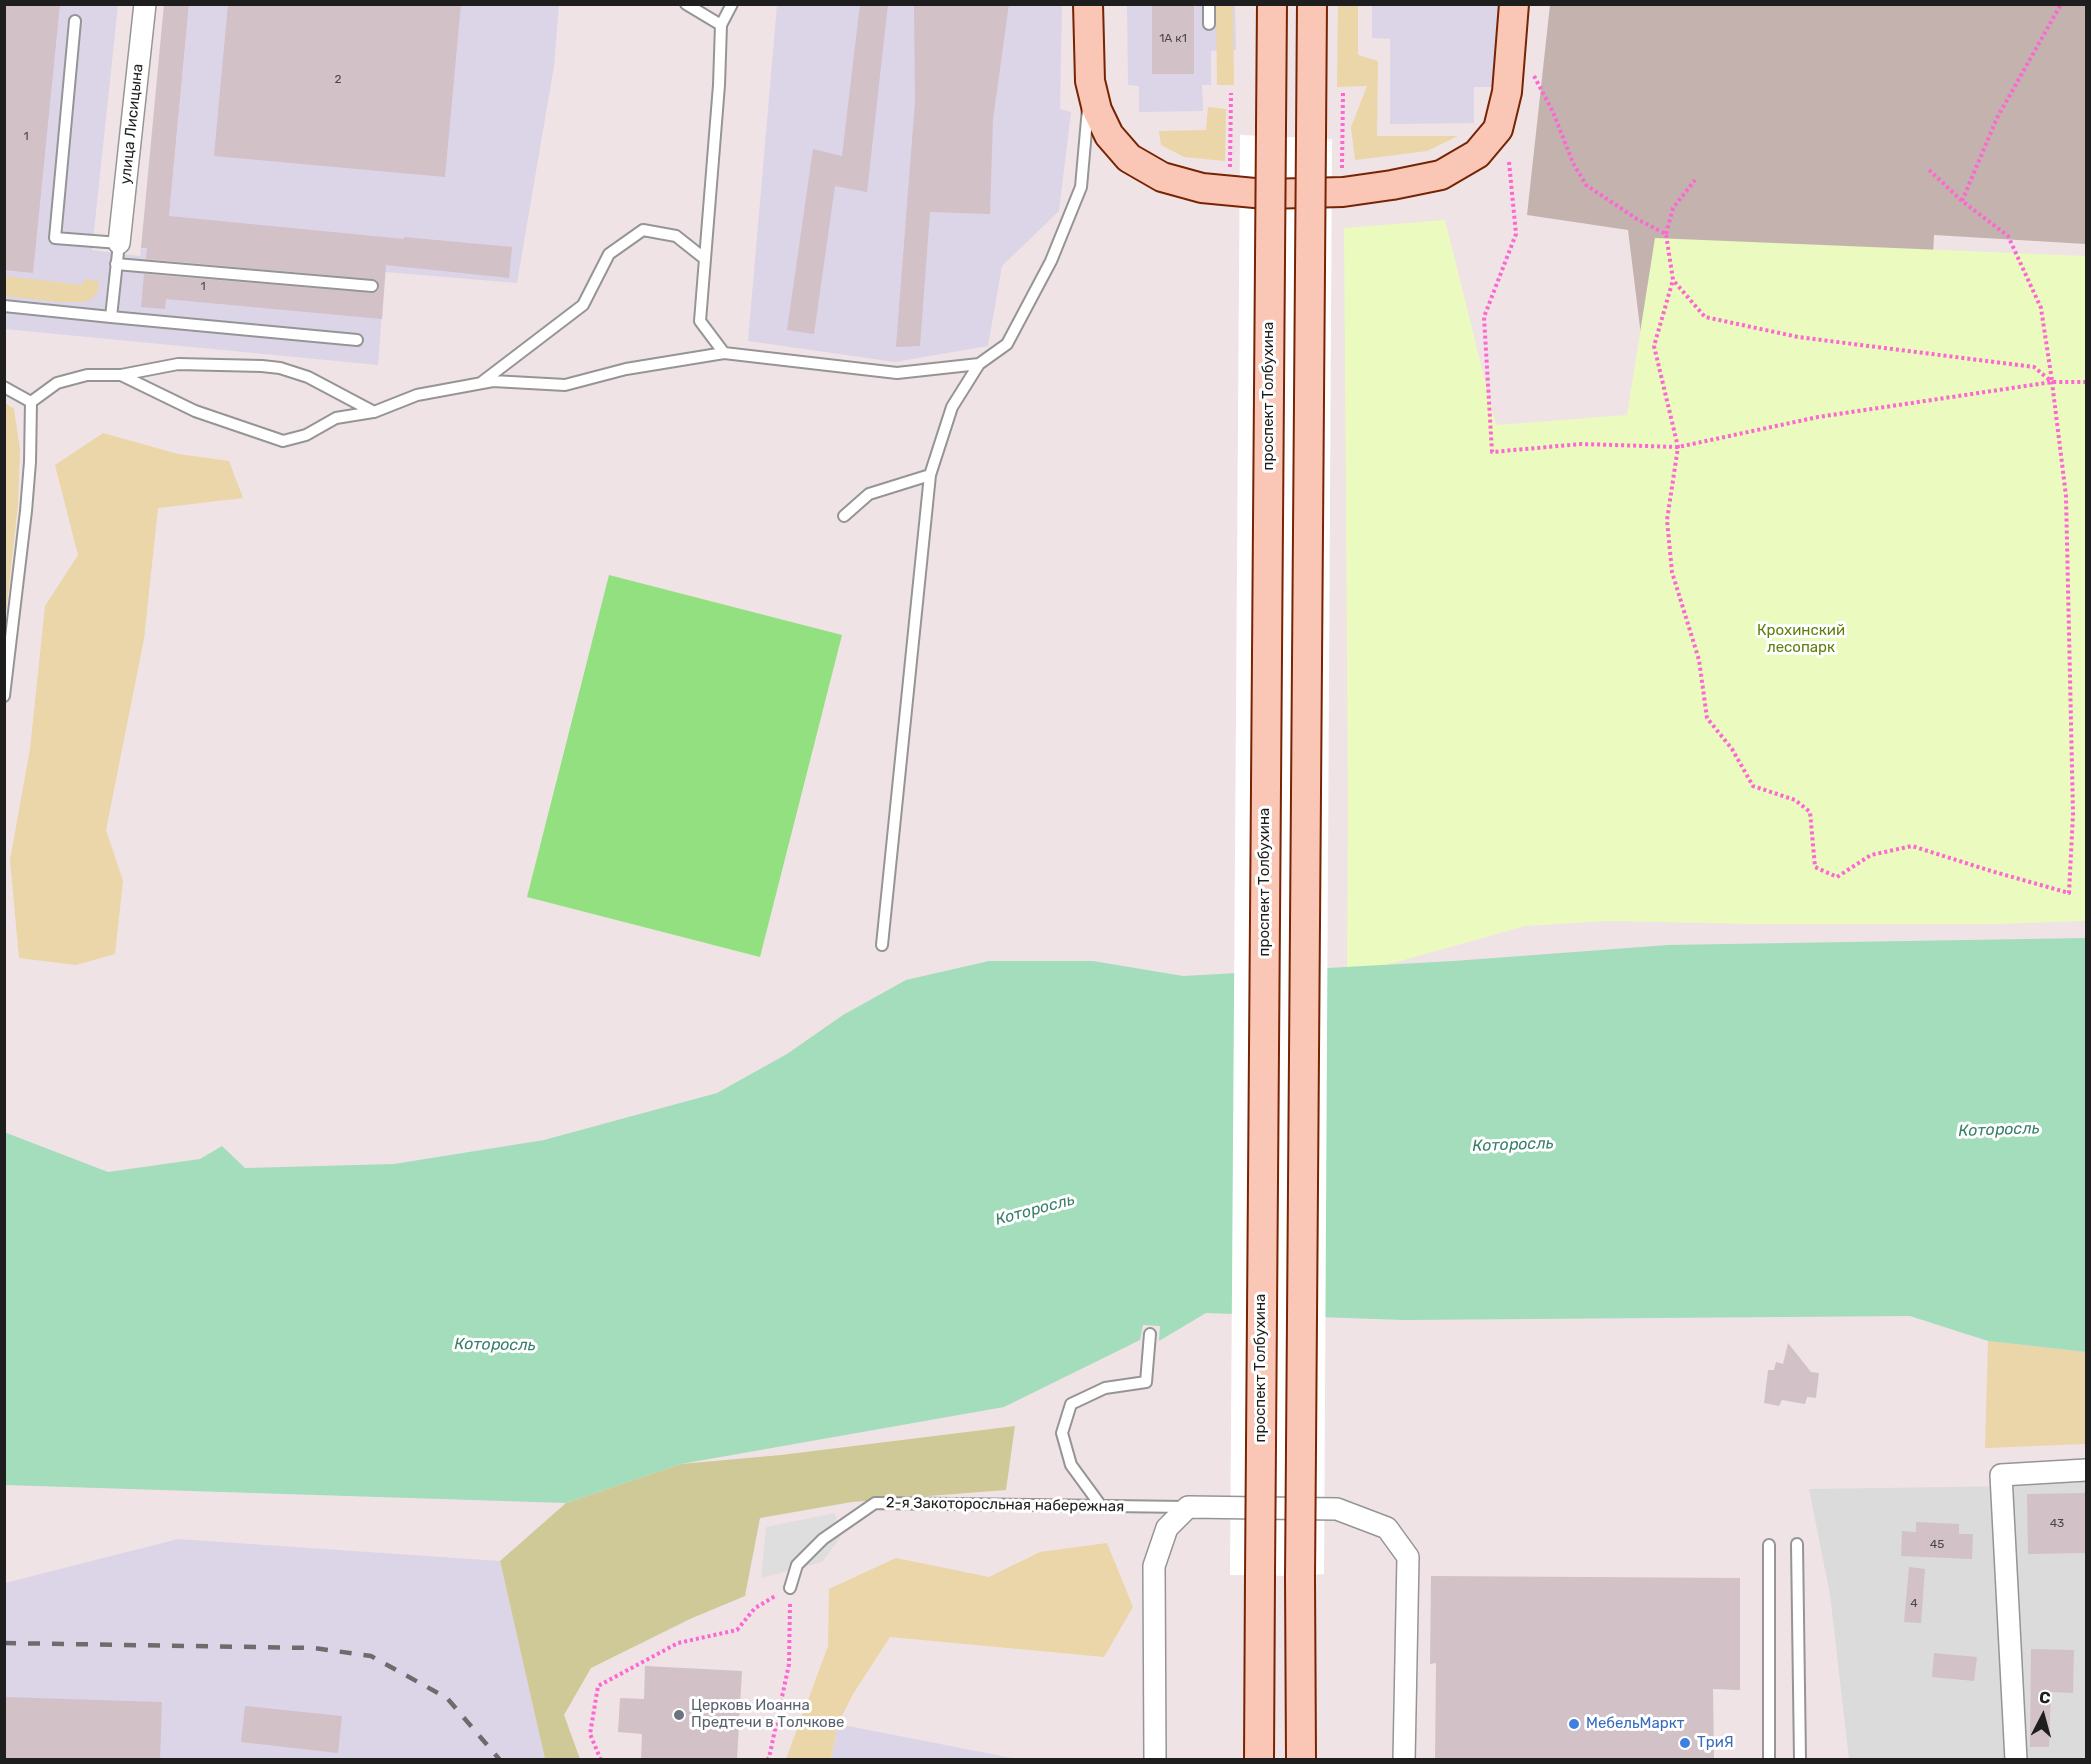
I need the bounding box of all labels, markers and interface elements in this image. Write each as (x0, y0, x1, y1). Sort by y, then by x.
house number: 1А к1 (1159, 32, 1187, 46)
street label: улица Лисицына (117, 63, 147, 185)
house number: 2 (334, 73, 342, 87)
house number: 1 (23, 130, 29, 144)
house number: 1 (200, 280, 206, 294)
street label: проспект Толбухина (1260, 322, 1278, 470)
park label: Крохинский лесопарк (1757, 622, 1845, 657)
street label: проспект Толбухина (1256, 808, 1274, 956)
water label: Которосль (1958, 1119, 2040, 1141)
water label: Которосль (1472, 1134, 1554, 1156)
water label: Которосль (993, 1190, 1077, 1230)
street label: проспект Толбухина (1252, 1294, 1270, 1442)
water label: Которосль (454, 1335, 536, 1355)
street label: 2-я Закоторосльная набережная (886, 1494, 1124, 1516)
house number: 43 (2050, 1517, 2064, 1531)
house number: 45 (1930, 1538, 1944, 1552)
house number: 4 (1910, 1597, 1918, 1611)
north arrow (2013, 1686, 2073, 1746)
text: С (2038, 1688, 2052, 1708)
place label: Церковь Иоанна Предтечи в Толчкове (691, 1697, 844, 1732)
marker: Церковь Иоанна Предтечи в Толчкове (672, 1708, 686, 1722)
place label: МебельМаркт (1586, 1715, 1684, 1733)
marker: МебельМаркт (1567, 1717, 1581, 1731)
place label: ТриЯ (1697, 1734, 1734, 1752)
marker: ТриЯ (1678, 1736, 1692, 1750)

